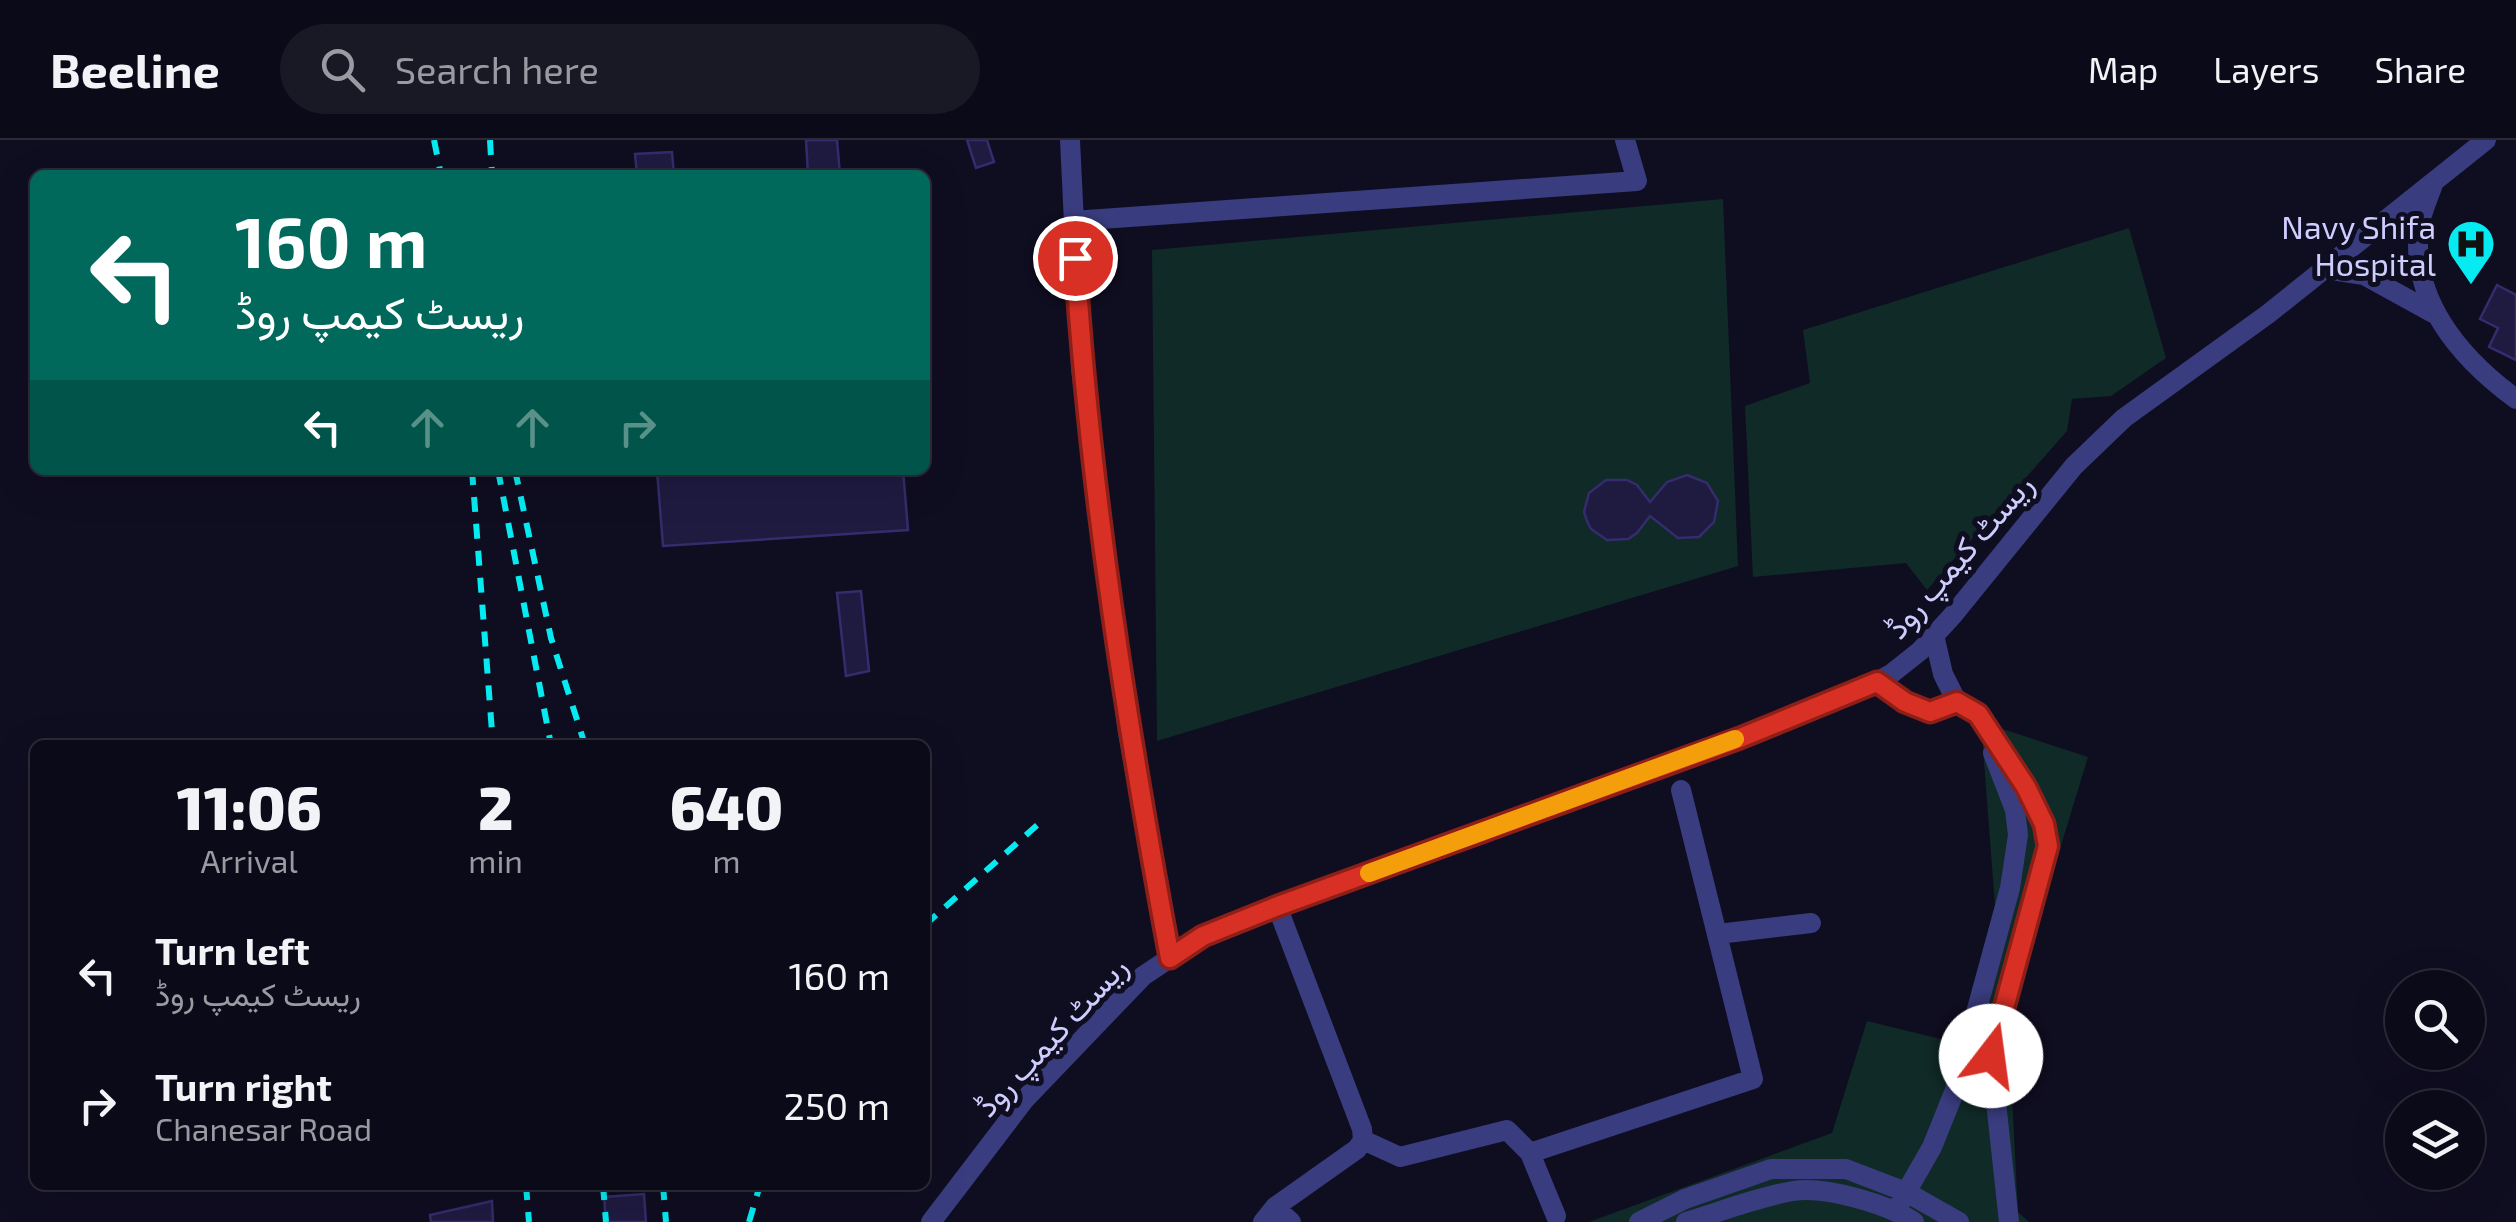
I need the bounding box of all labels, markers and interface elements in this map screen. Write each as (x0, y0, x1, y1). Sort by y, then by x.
search box (280, 24, 980, 114)
text: Beeline (50, 40, 220, 98)
icon: search (315, 42, 370, 97)
text: Search here (395, 46, 599, 92)
text: Map (2088, 48, 2158, 90)
text: Layers (2213, 48, 2319, 90)
text: Share (2374, 48, 2466, 90)
text: 160 m (235, 198, 428, 282)
place label: Navy Shifa Hospital (2281, 207, 2436, 282)
icon: left (70, 210, 200, 340)
pin (1033, 216, 1118, 301)
hospital icon: Navy Shifa Hospital (2445, 218, 2497, 286)
icon: arrive (1048, 231, 1103, 286)
text: ریسٹ کیمپ روڈ (235, 284, 524, 338)
icon: left (295, 400, 350, 455)
icon: ahead (400, 400, 455, 455)
icon: ahead (505, 400, 560, 455)
icon: right (610, 400, 665, 455)
street label: ریسٹ کیمپ روڈ (1876, 465, 2044, 648)
text: 11:06 (177, 770, 322, 842)
text: 2 (478, 770, 513, 842)
text: 640 (670, 770, 783, 842)
text: Arrival (200, 841, 298, 879)
text: min (468, 841, 523, 879)
text: m (712, 841, 740, 879)
text: Turn left (155, 927, 310, 973)
street label: ریسٹ کیمپ روڈ (966, 947, 1138, 1127)
icon: left (70, 948, 125, 1003)
text: 160 m (788, 952, 890, 998)
map controls (2385, 970, 2485, 1190)
button: search (2385, 970, 2485, 1070)
text: ریسٹ کیمپ روڈ (155, 974, 361, 1012)
position arrow (1939, 1004, 2043, 1108)
text: Turn right (155, 1063, 332, 1109)
icon: right (70, 1078, 125, 1133)
text: 250 m (784, 1082, 890, 1128)
button: layers (2385, 1090, 2485, 1190)
text: Chanesar Road (155, 1109, 372, 1147)

